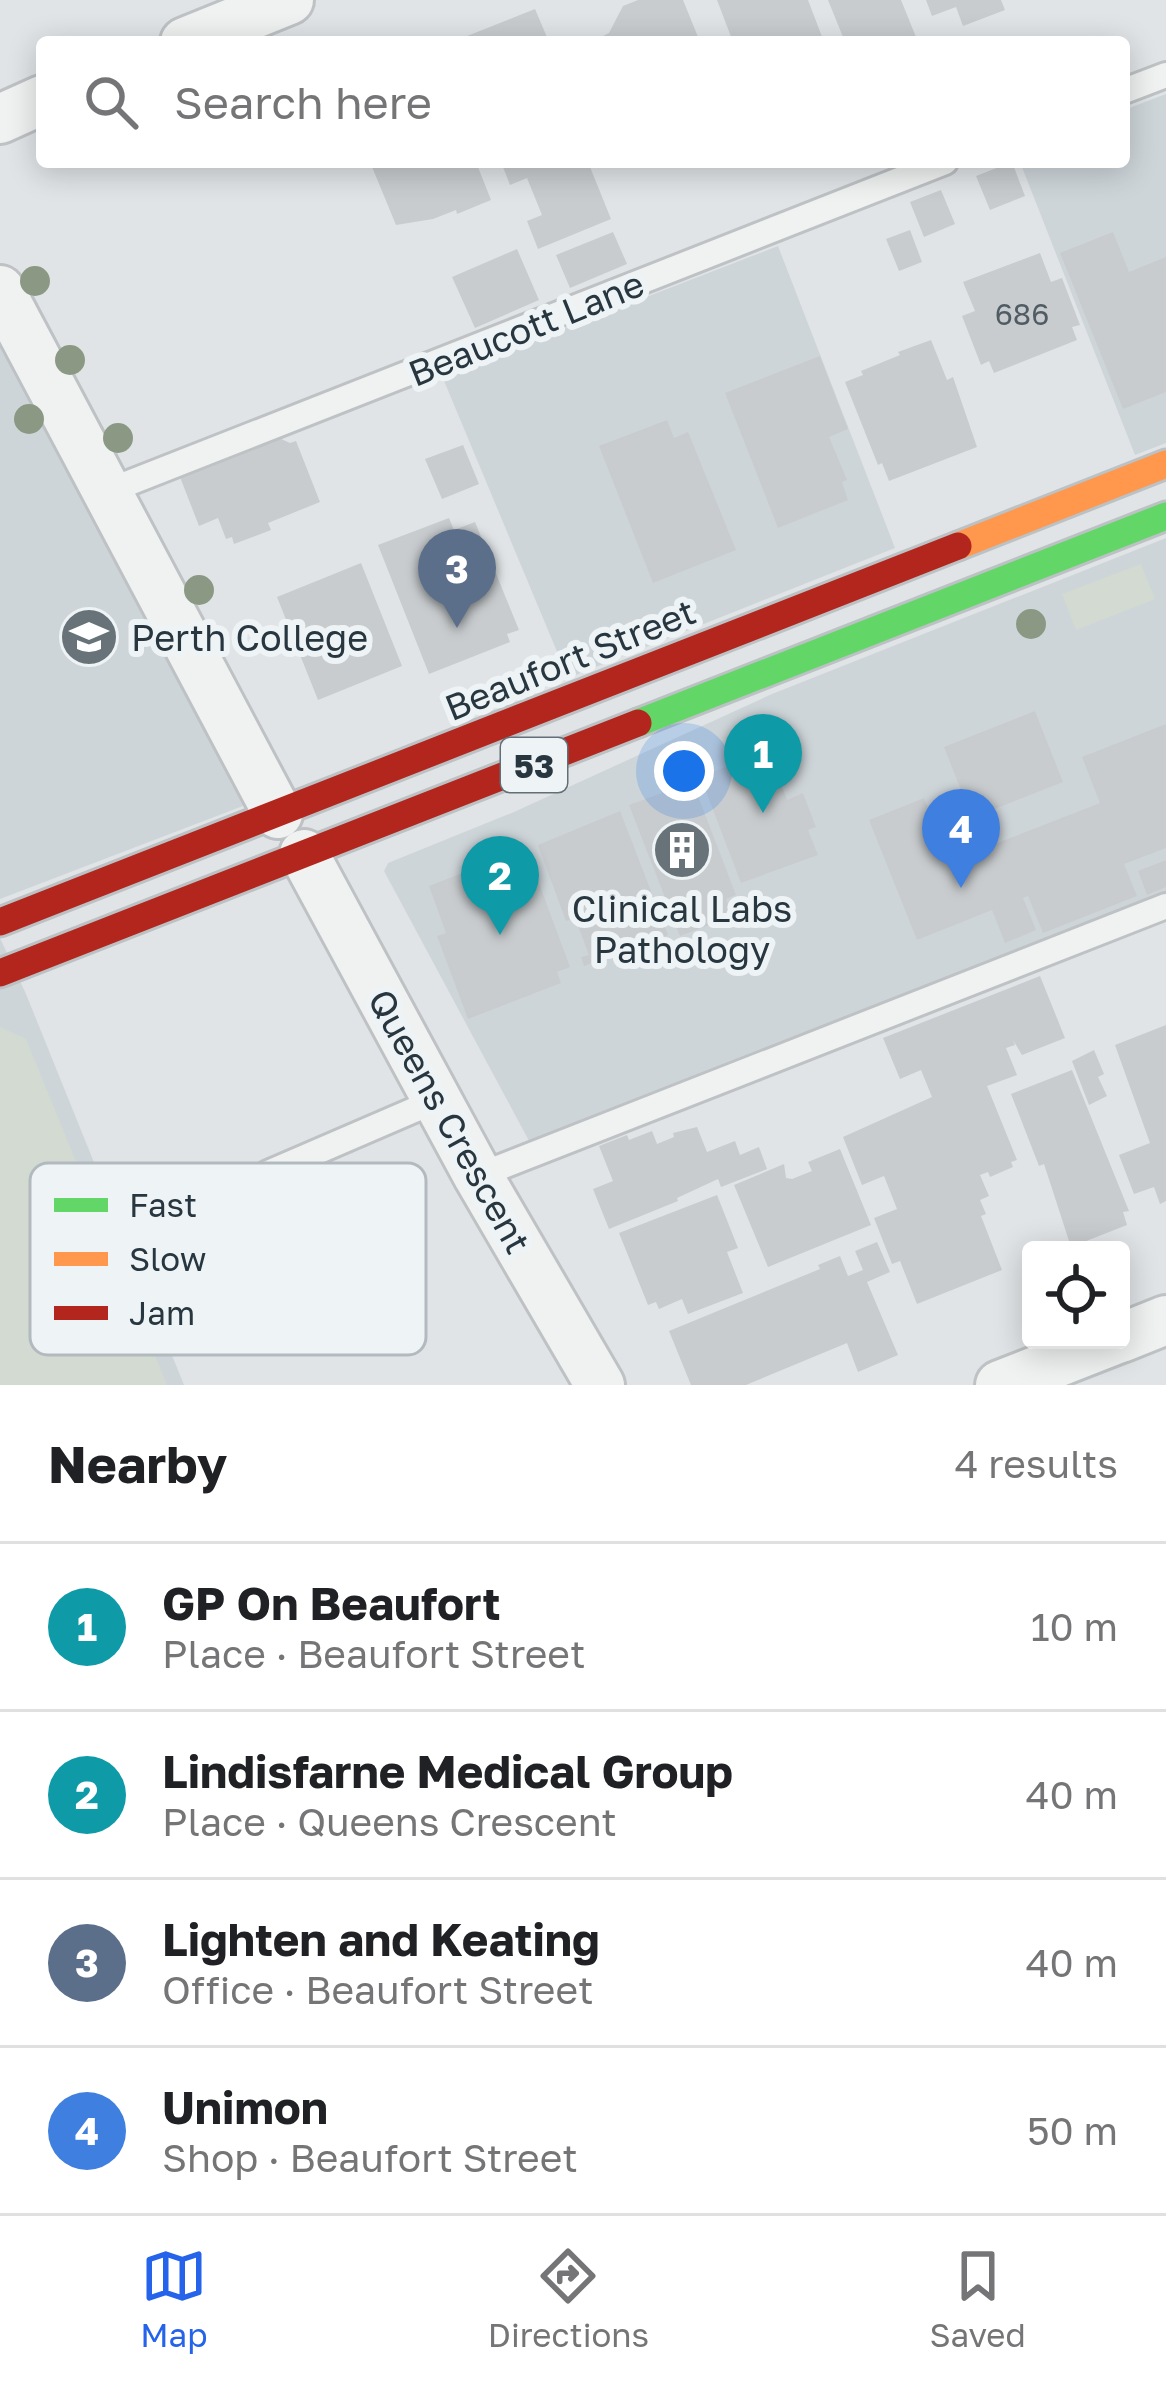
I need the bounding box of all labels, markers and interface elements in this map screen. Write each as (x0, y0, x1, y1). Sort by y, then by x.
search box (36, 36, 1130, 168)
icon: search (78, 69, 144, 135)
text: Search here (174, 75, 432, 129)
street label: Beaucott Lane (402, 261, 650, 395)
house number: 686 (995, 296, 1049, 332)
pin: 3 (418, 529, 496, 628)
street label: Beaufort Street (439, 589, 701, 729)
school or university icon: Perth College (58, 606, 120, 668)
place label: Perth College (131, 616, 368, 659)
pin: 1 (724, 714, 802, 813)
road number: 53 (501, 738, 567, 792)
your location (654, 741, 714, 801)
pin: 4 (922, 789, 1000, 888)
building icon: Clinical Labs Pathology (651, 819, 713, 881)
pin: 2 (461, 836, 539, 935)
place label: Clinical Labs Pathology (572, 887, 792, 971)
street label: Queens Crescent (360, 981, 540, 1261)
legend (30, 1163, 426, 1355)
text: Fast (129, 1185, 197, 1224)
text: Slow (129, 1239, 207, 1278)
map controls (1022, 1241, 1130, 1349)
button: locate (1022, 1241, 1130, 1349)
text: Jam (129, 1293, 195, 1332)
text: Nearby (48, 1433, 227, 1494)
text: 4 results (955, 1440, 1118, 1487)
text: GP On Beaufort (162, 1576, 500, 1630)
text: 1 (77, 1603, 97, 1650)
text: 10 m (1031, 1603, 1118, 1650)
text: Place · Beaufort Street (162, 1630, 586, 1677)
text: Lindisfarne Medical Group (162, 1744, 733, 1798)
text: 2 (75, 1771, 99, 1818)
text: 40 m (1026, 1771, 1118, 1818)
text: Place · Queens Crescent (162, 1798, 617, 1845)
text: Lighten and Keating (162, 1912, 600, 1966)
text: 3 (75, 1939, 99, 1986)
text: 40 m (1026, 1939, 1118, 1986)
text: Office · Beaufort Street (162, 1966, 594, 2013)
text: Unimon (162, 2080, 328, 2134)
text: 4 (75, 2107, 99, 2154)
text: 50 m (1027, 2107, 1118, 2154)
text: Shop · Beaufort Street (162, 2134, 578, 2181)
tab: Map (140, 2243, 208, 2354)
tab: Directions (488, 2243, 649, 2354)
tab: Saved (929, 2243, 1026, 2354)

